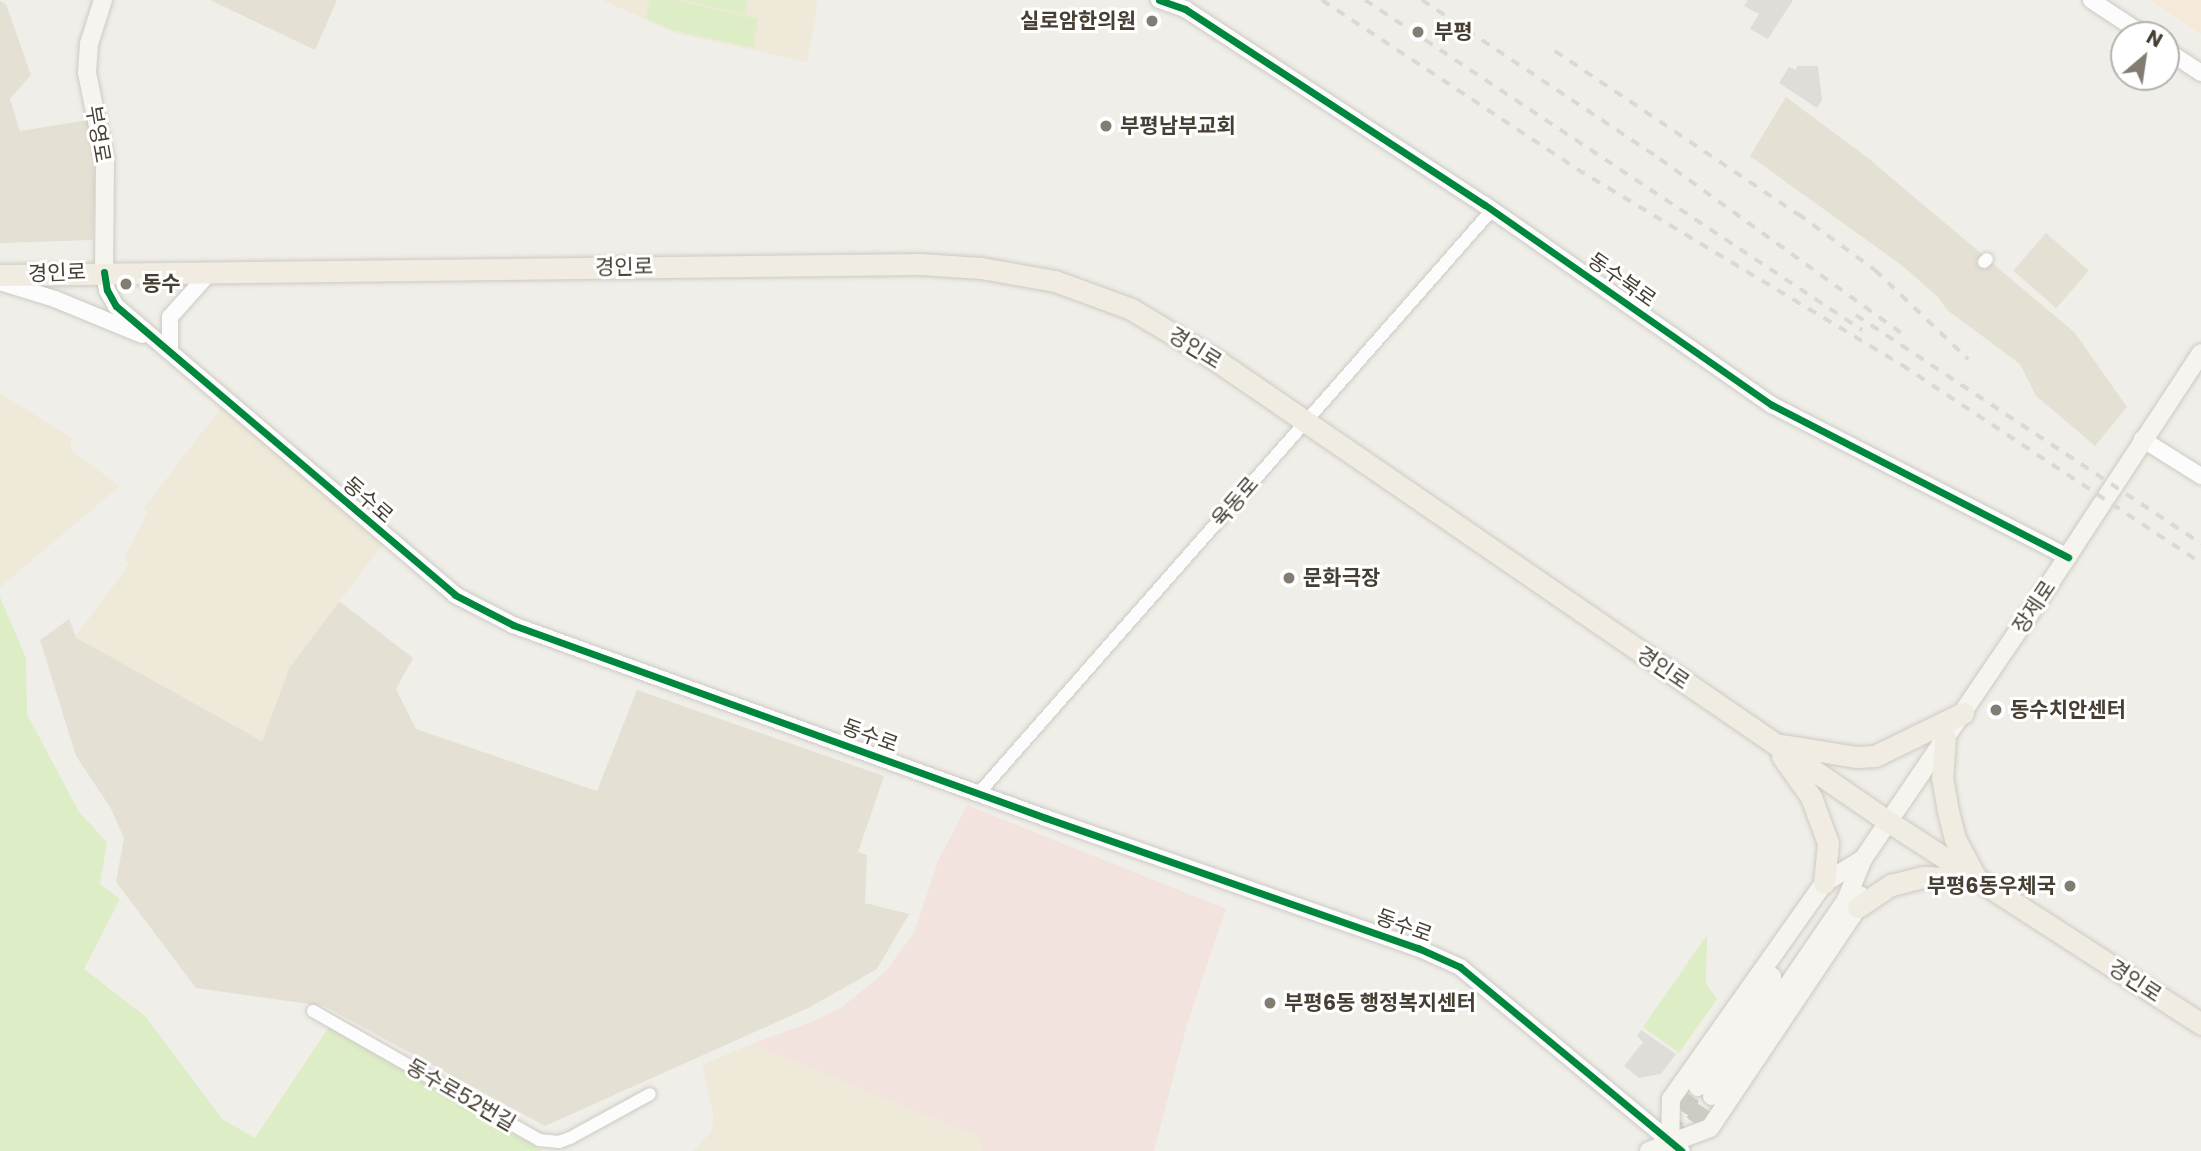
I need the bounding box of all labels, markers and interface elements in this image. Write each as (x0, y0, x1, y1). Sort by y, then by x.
place label: 실로암한의원 (1020, 8, 1136, 34)
marker: 실로암한의원 (1142, 11, 1162, 31)
place label: 부평 (1434, 19, 1473, 45)
north arrow (2110, 21, 2180, 91)
marker: 부평 (1408, 22, 1428, 42)
text: N (2142, 24, 2167, 54)
street label: 부영로 (81, 103, 115, 165)
place label: 부평남부교회 (1120, 113, 1236, 139)
marker: 부평남부교회 (1098, 118, 1114, 134)
street label: 동수북로 (1583, 248, 1661, 312)
street label: 경인로 (595, 254, 653, 280)
street label: 경인로 (28, 259, 86, 287)
place label: 동수 (142, 271, 181, 297)
marker: 동수 (116, 274, 136, 294)
street label: 경인로 (1164, 322, 1226, 374)
street label: 동수로 (338, 471, 398, 529)
street label: 육동로 (1206, 472, 1264, 532)
place label: 문화극장 (1303, 565, 1380, 591)
marker: 문화극장 (1281, 570, 1297, 586)
street label: 장제로 (2007, 576, 2061, 638)
street label: 경인로 (1632, 641, 1694, 695)
place label: 동수치안센터 (2010, 697, 2126, 723)
marker: 동수치안센터 (1988, 702, 2004, 718)
street label: 동수로 (838, 714, 902, 758)
place label: 부평6동우체국 (1927, 873, 2056, 899)
marker: 부평6동우체국 (2062, 878, 2078, 894)
street label: 동수로 (1372, 904, 1436, 948)
street label: 경인로 (2104, 955, 2166, 1007)
place label: 부평6동 행정복지센터 (1284, 990, 1476, 1016)
marker: 부평6동 행정복지센터 (1262, 995, 1278, 1011)
street label: 동수로52번길 (402, 1054, 520, 1136)

